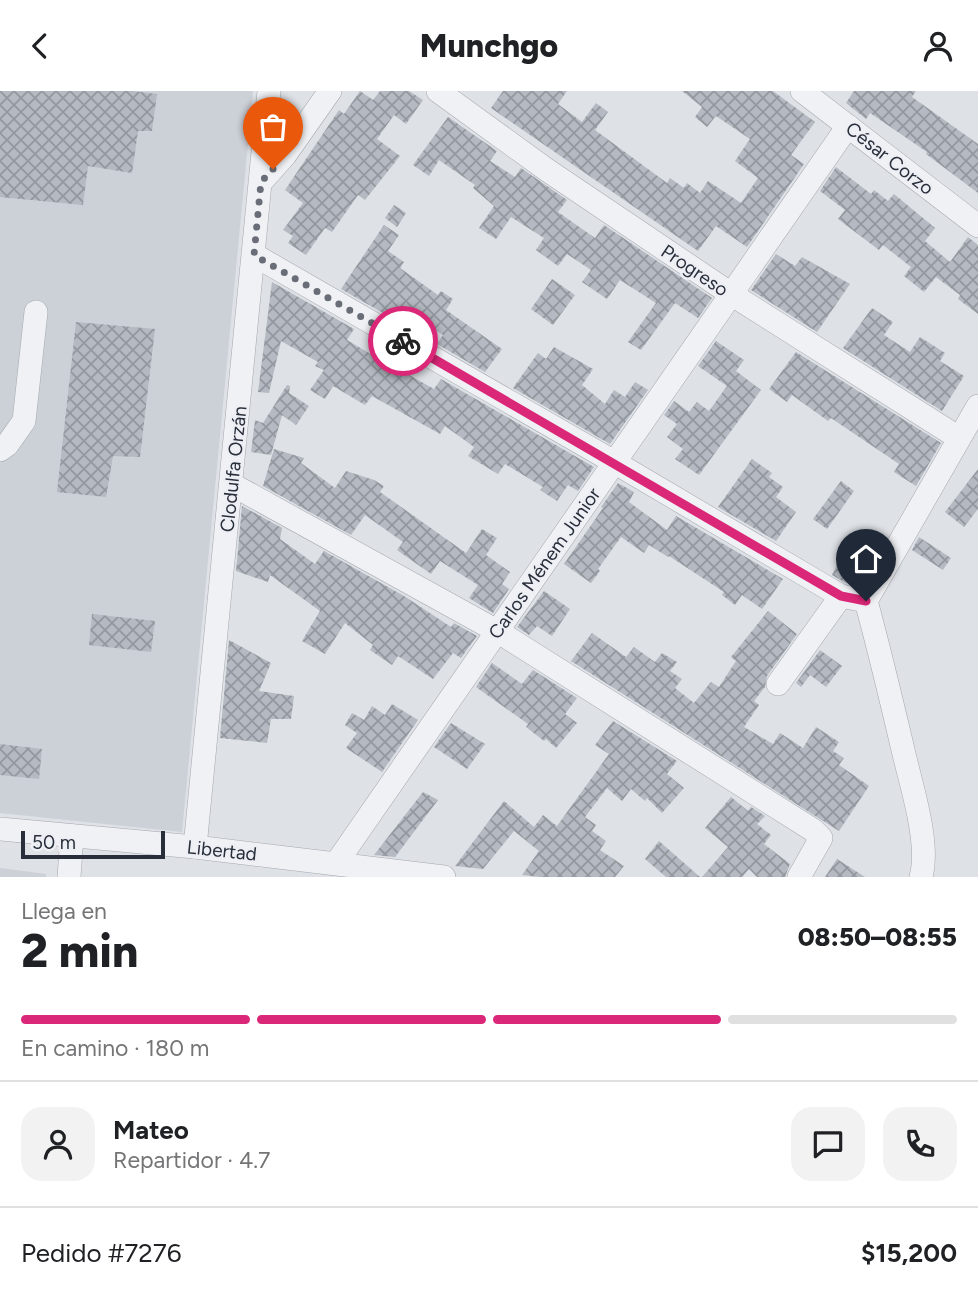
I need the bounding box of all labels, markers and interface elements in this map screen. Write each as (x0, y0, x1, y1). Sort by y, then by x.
icon: back (21, 27, 59, 65)
text: Munchgo (420, 27, 558, 65)
icon: person (919, 27, 957, 65)
pin (243, 97, 303, 169)
icon: bag (254, 108, 292, 146)
street label: César Corzo (841, 117, 938, 200)
street label: Progreso (657, 240, 733, 301)
courier (368, 306, 438, 376)
icon: bike (384, 322, 422, 360)
street label: Clodulfa Orzán (215, 405, 252, 533)
street label: Carlos Ménem Junior (483, 483, 606, 643)
pin (836, 529, 896, 601)
icon: home (847, 540, 885, 578)
scale bar (21, 828, 164, 860)
text: 50 m (32, 831, 76, 854)
street label: Libertad (186, 835, 258, 866)
text: Llega en (21, 897, 107, 925)
text: 08:50–08:55 (798, 921, 957, 953)
text: 2 min (21, 923, 138, 979)
text: En camino · 180 m (21, 1034, 209, 1062)
button: person (21, 1107, 95, 1181)
button: chat (791, 1107, 865, 1181)
button: phone (883, 1107, 957, 1181)
text: Mateo (113, 1114, 189, 1146)
text: Repartidor · 4.7 (113, 1146, 270, 1174)
text: Pedido #7276 (21, 1237, 182, 1269)
text: $15,200 (861, 1237, 957, 1269)

